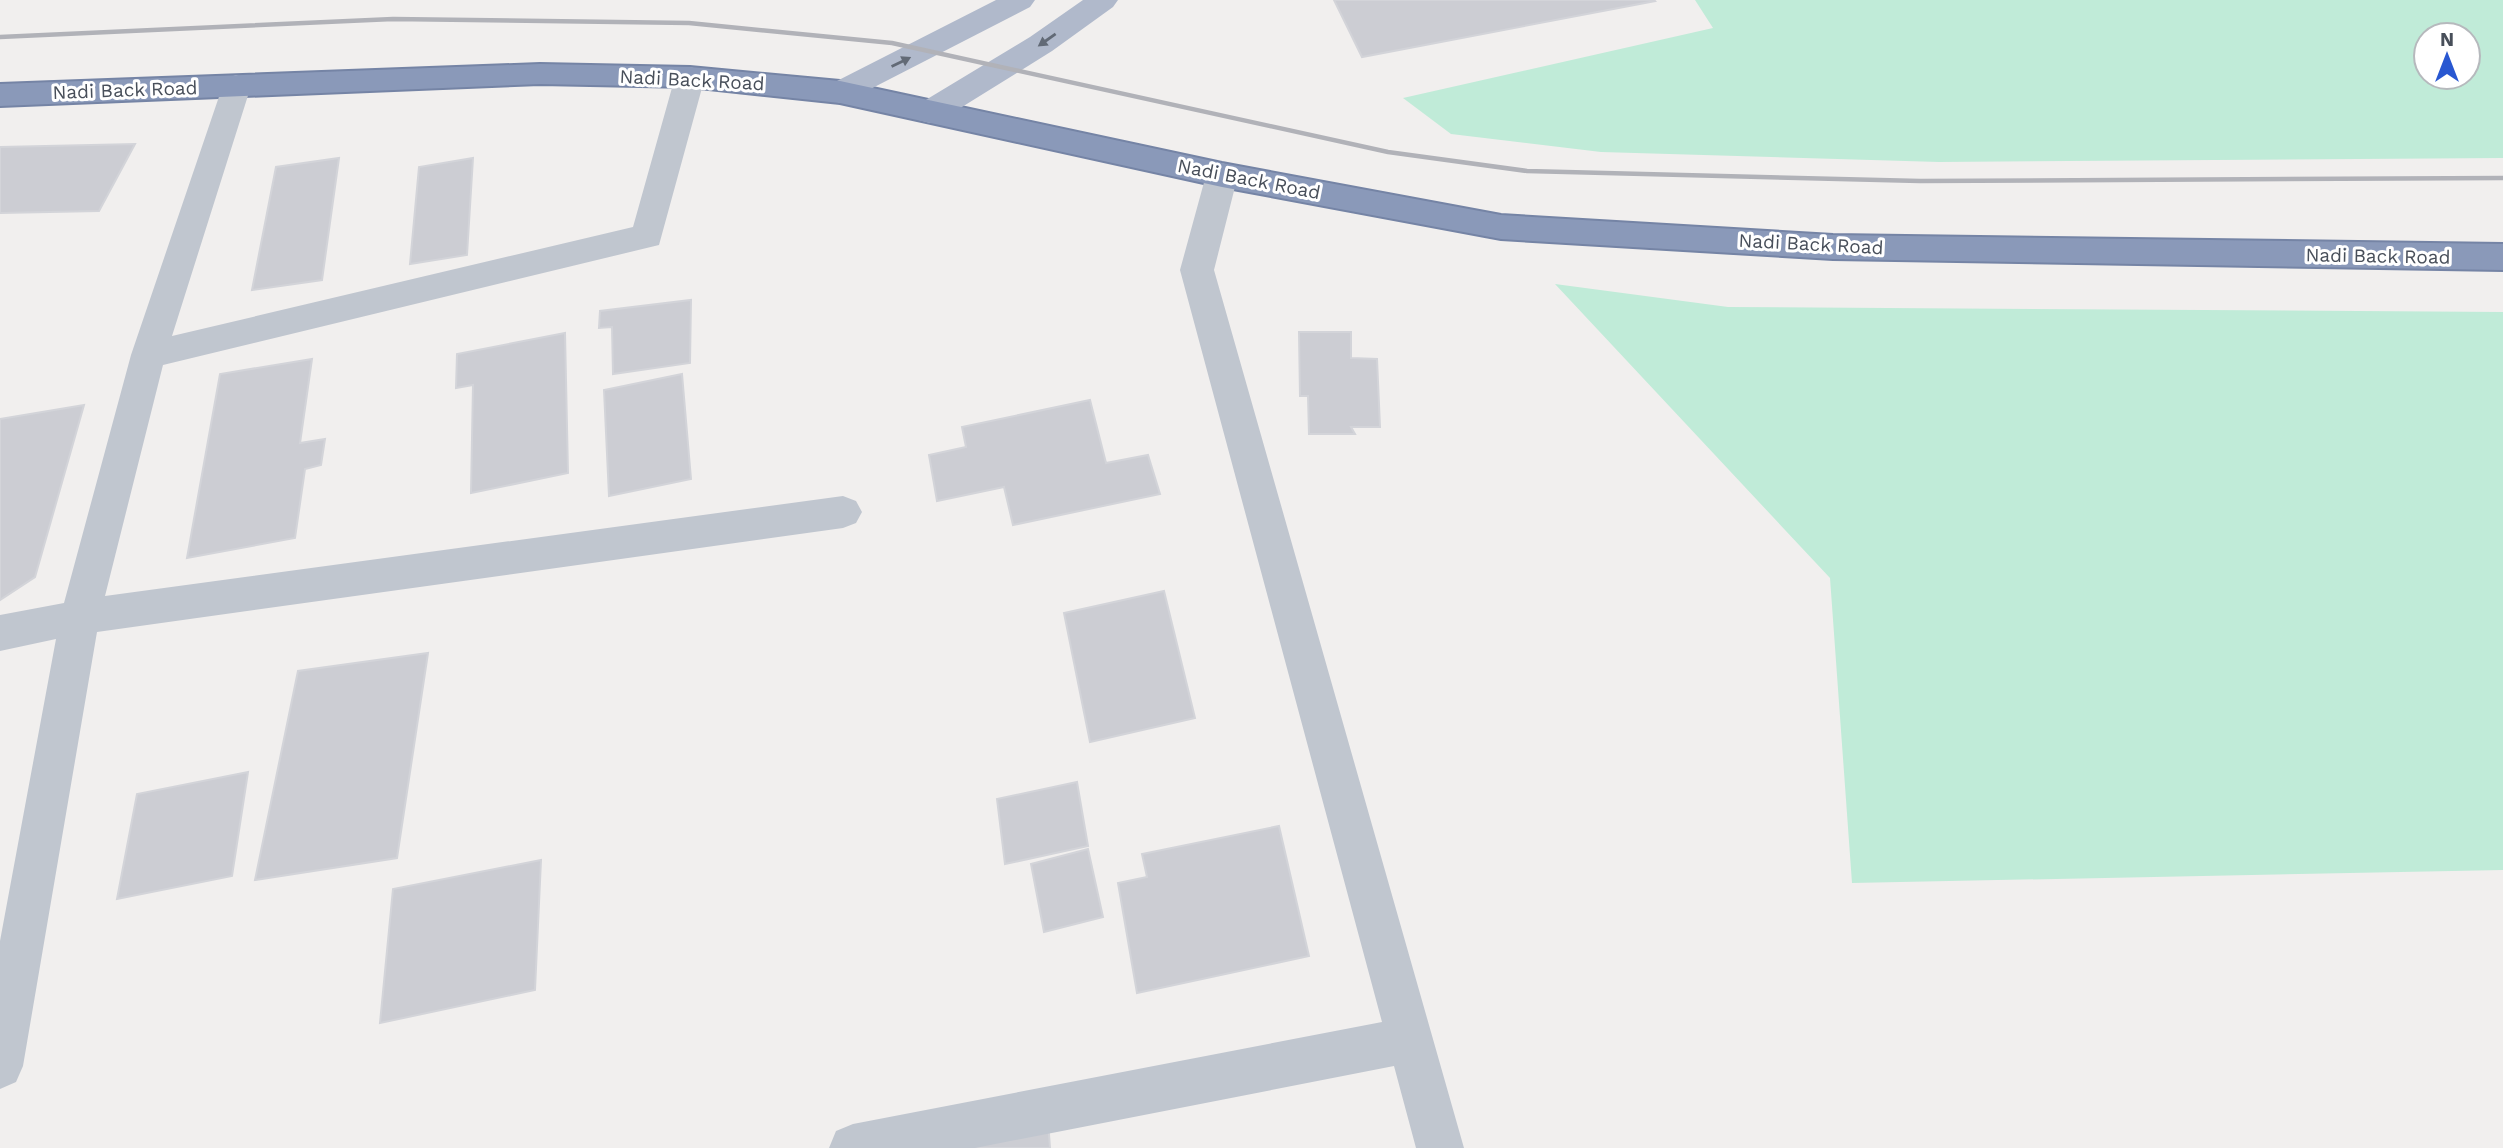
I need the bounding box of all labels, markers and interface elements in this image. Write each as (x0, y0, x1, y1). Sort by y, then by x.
north arrow (2412, 21, 2482, 91)
text: N (2440, 28, 2454, 51)
one-way arrow (1038, 33, 1056, 47)
one-way arrow (891, 57, 911, 68)
street label: Nadi Back Road (619, 65, 765, 95)
street label: Nadi Back Road (52, 76, 198, 104)
street label: Nadi Back Road (1176, 154, 1322, 204)
street label: Nadi Back Road (1738, 229, 1884, 259)
street label: Nadi Back Road (2305, 243, 2451, 269)

